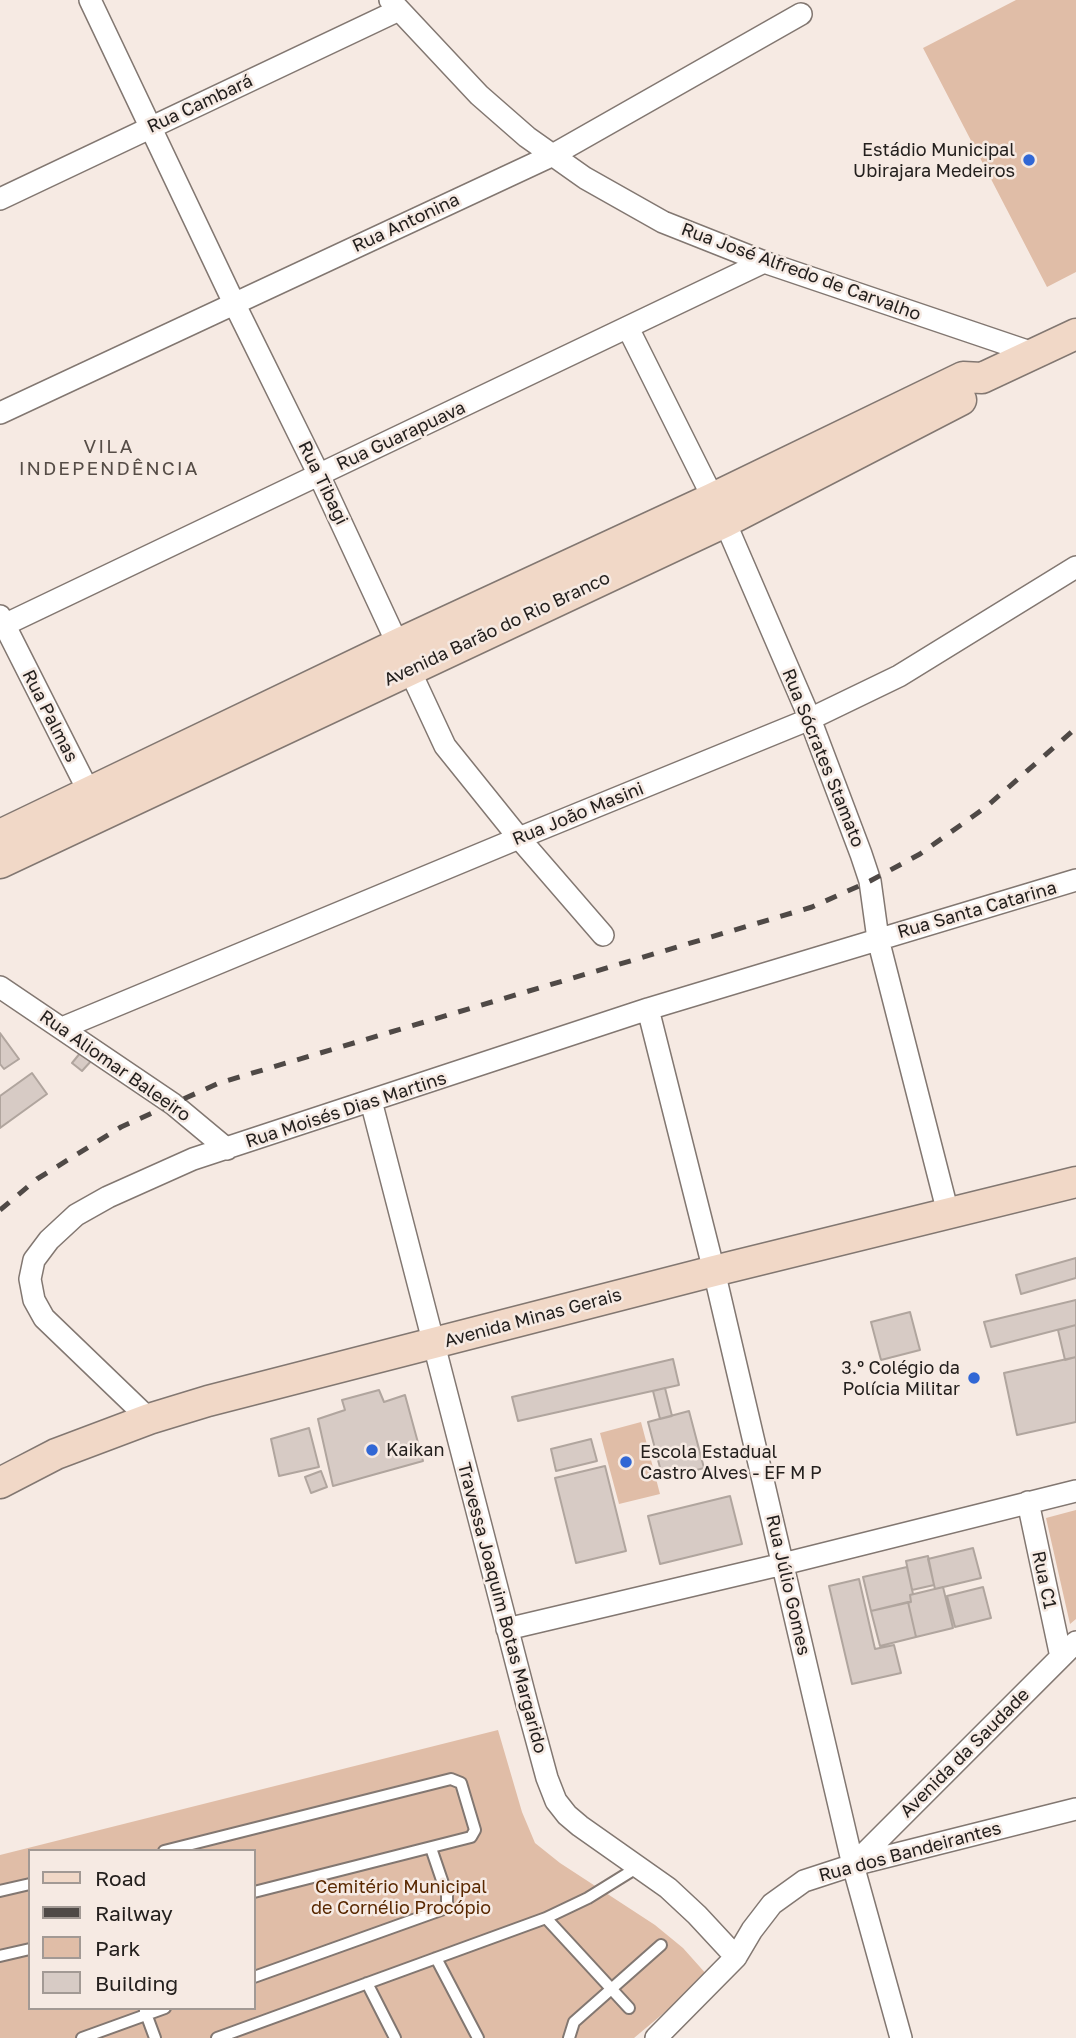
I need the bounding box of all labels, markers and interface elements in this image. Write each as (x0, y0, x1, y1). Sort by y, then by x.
street label: Rua Cambará (144, 70, 256, 138)
place label: Estádio Municipal Ubirajara Medeiros (853, 139, 1015, 182)
marker: Estádio Municipal Ubirajara Medeiros (1021, 152, 1037, 168)
street label: Rua Antonina (349, 189, 463, 257)
street label: Rua José Alfredo de Carvalho (678, 219, 924, 325)
street label: Rua Guarapuava (333, 397, 469, 475)
district label: VILA INDEPENDÊNCIA (20, 436, 198, 480)
street label: Rua Tibagi (293, 438, 353, 528)
street label: Avenida Barão do Rio Branco (381, 567, 613, 691)
street label: Rua Palmas (18, 666, 82, 766)
street label: Rua Sócrates Stamato (777, 666, 869, 850)
street label: Rua João Masini (509, 778, 647, 850)
street label: Rua Santa Catarina (895, 877, 1059, 943)
street label: Rua Aliomar Baleeiro (35, 1006, 195, 1126)
street label: Rua Moisés Dias Martins (243, 1067, 449, 1153)
street label: Avenida Minas Gerais (442, 1284, 624, 1352)
place label: 3.º Colégio da Polícia Militar (841, 1357, 960, 1400)
marker: 3.º Colégio da Polícia Militar (966, 1370, 982, 1386)
place label: Kaikan (386, 1439, 444, 1461)
place label: Escola Estadual Castro Alves - EF M P (640, 1441, 822, 1484)
marker: Kaikan (364, 1442, 380, 1458)
marker: Escola Estadual Castro Alves - EF M P (618, 1454, 634, 1470)
street label: Travessa Joaquim Botas Margarido (453, 1460, 551, 1756)
street label: Rua Júlio Gomes (761, 1513, 815, 1657)
street label: Rua C1 (1027, 1549, 1061, 1611)
street label: Avenida da Saudade (896, 1684, 1034, 1822)
street label: Rua dos Bandeirantes (816, 1817, 1004, 1887)
legend (28, 1849, 256, 2010)
text: Road (95, 1865, 146, 1891)
park label: Cemitério Municipal de Cornélio Procópio (311, 1876, 491, 1918)
text: Railway (95, 1900, 173, 1926)
text: Park (95, 1935, 140, 1961)
text: Building (95, 1970, 178, 1996)

